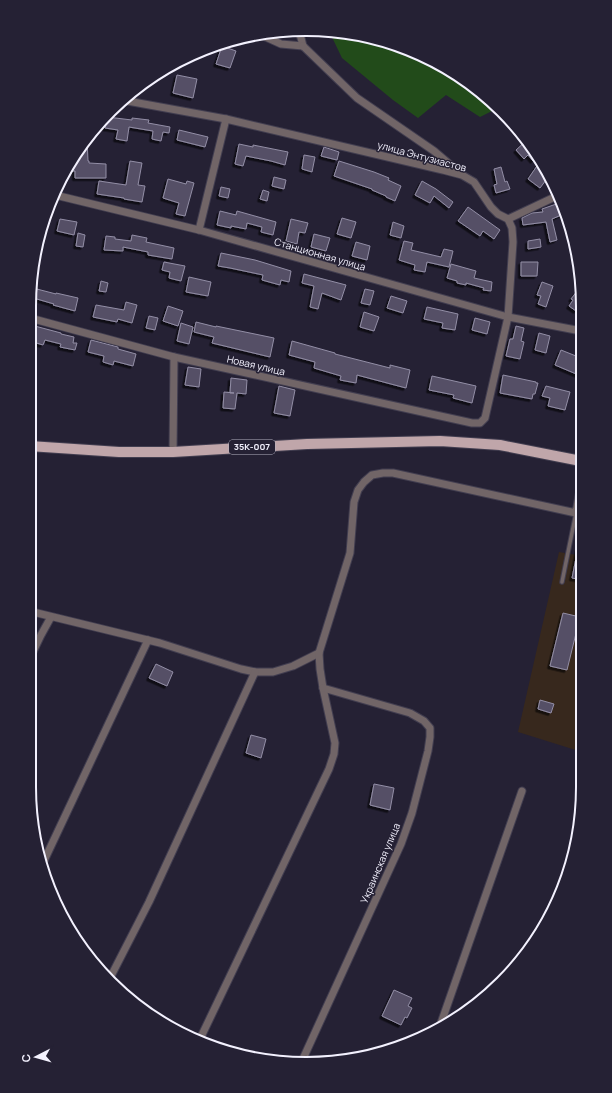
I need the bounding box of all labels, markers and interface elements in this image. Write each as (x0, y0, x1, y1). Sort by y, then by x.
street label: улица Энтузиастов (376, 137, 469, 175)
street label: Станционная улица (273, 234, 367, 274)
street label: Новая улица (225, 351, 287, 379)
road number: 35К-007 (229, 440, 275, 454)
street label: Украинская улица (357, 821, 403, 905)
north arrow (16, 1037, 56, 1077)
text: С (18, 1053, 33, 1063)

